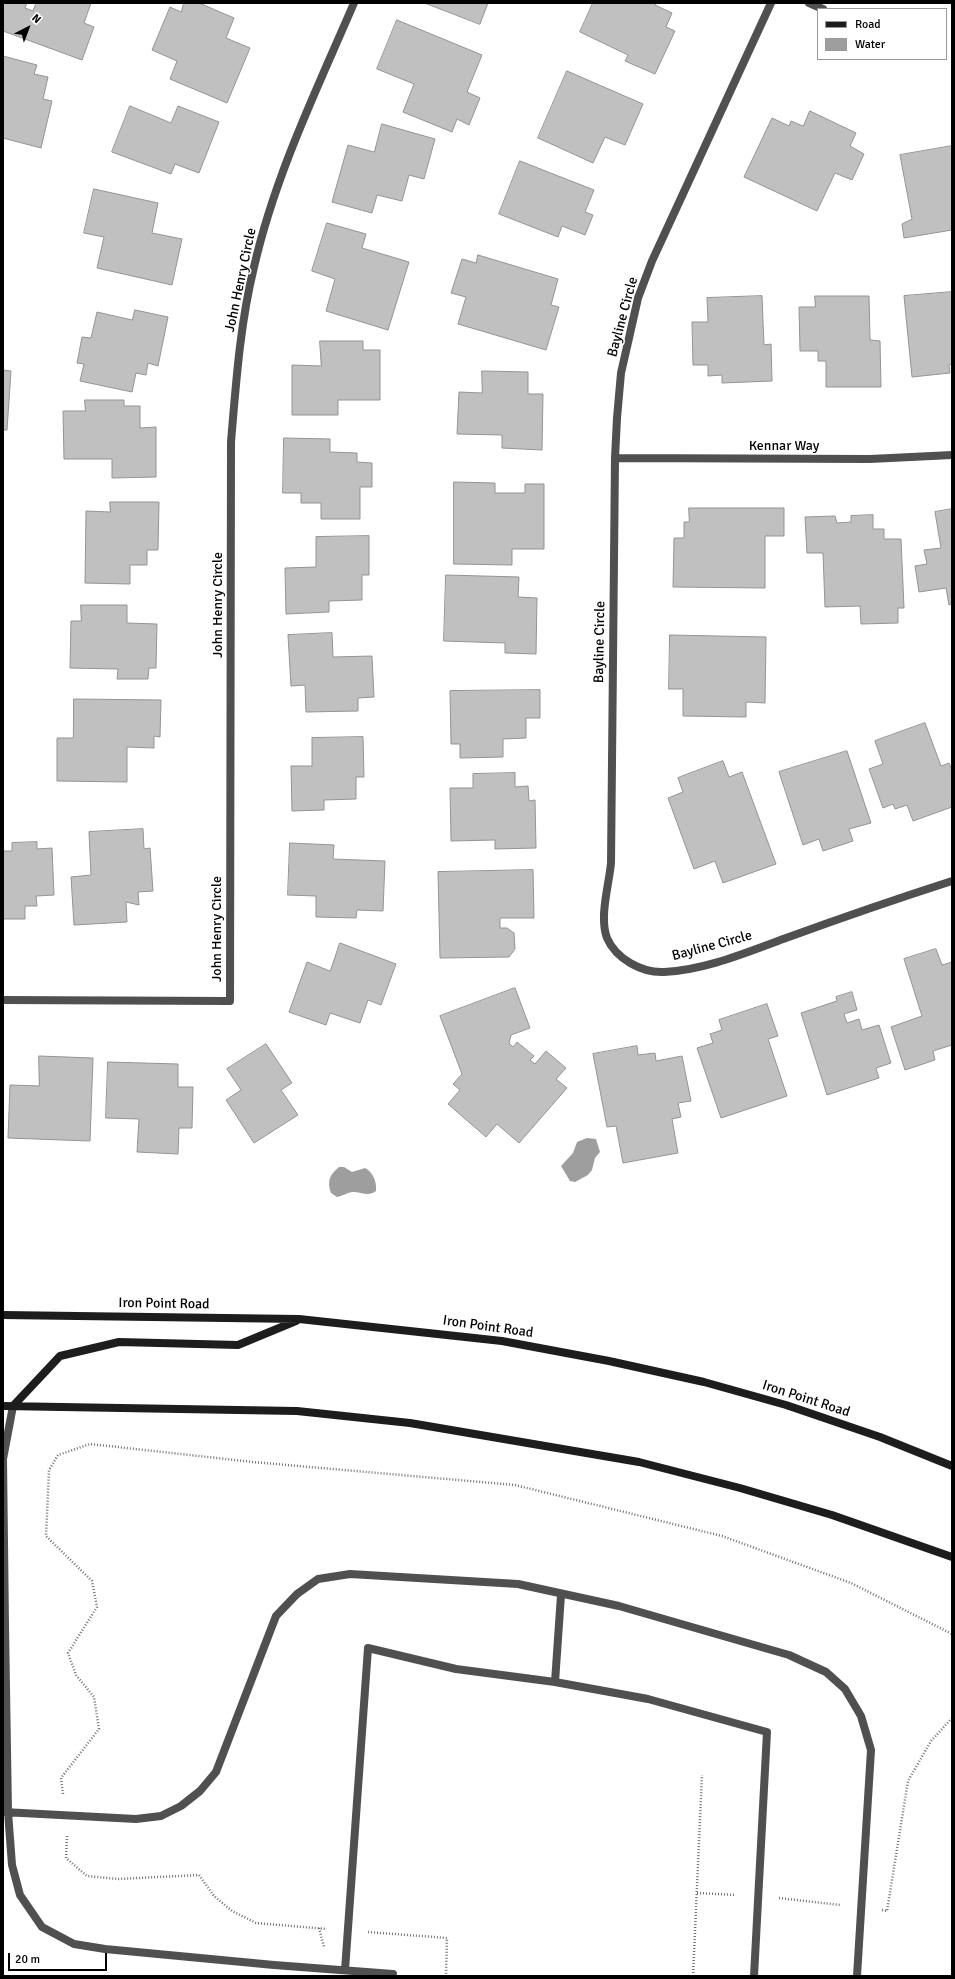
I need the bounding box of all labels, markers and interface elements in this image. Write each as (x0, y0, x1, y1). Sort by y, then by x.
north arrow (8, 8, 48, 48)
legend (817, 8, 947, 60)
text: N (29, 11, 44, 26)
text: Road (855, 17, 881, 32)
text: Water (855, 37, 885, 52)
street label: John Henry Circle (222, 226, 260, 334)
street label: Bayline Circle (604, 275, 642, 359)
street label: Kennar Way (749, 438, 819, 454)
street label: John Henry Circle (210, 552, 226, 658)
street label: Bayline Circle (591, 601, 609, 683)
street label: John Henry Circle (209, 876, 225, 982)
street label: Bayline Circle (670, 927, 754, 965)
street label: Iron Point Road (118, 1295, 210, 1313)
street label: Iron Point Road (442, 1312, 534, 1342)
street label: Iron Point Road (760, 1377, 852, 1421)
scale bar (10, 1945, 109, 1971)
text: 20 m (15, 1952, 40, 1967)

